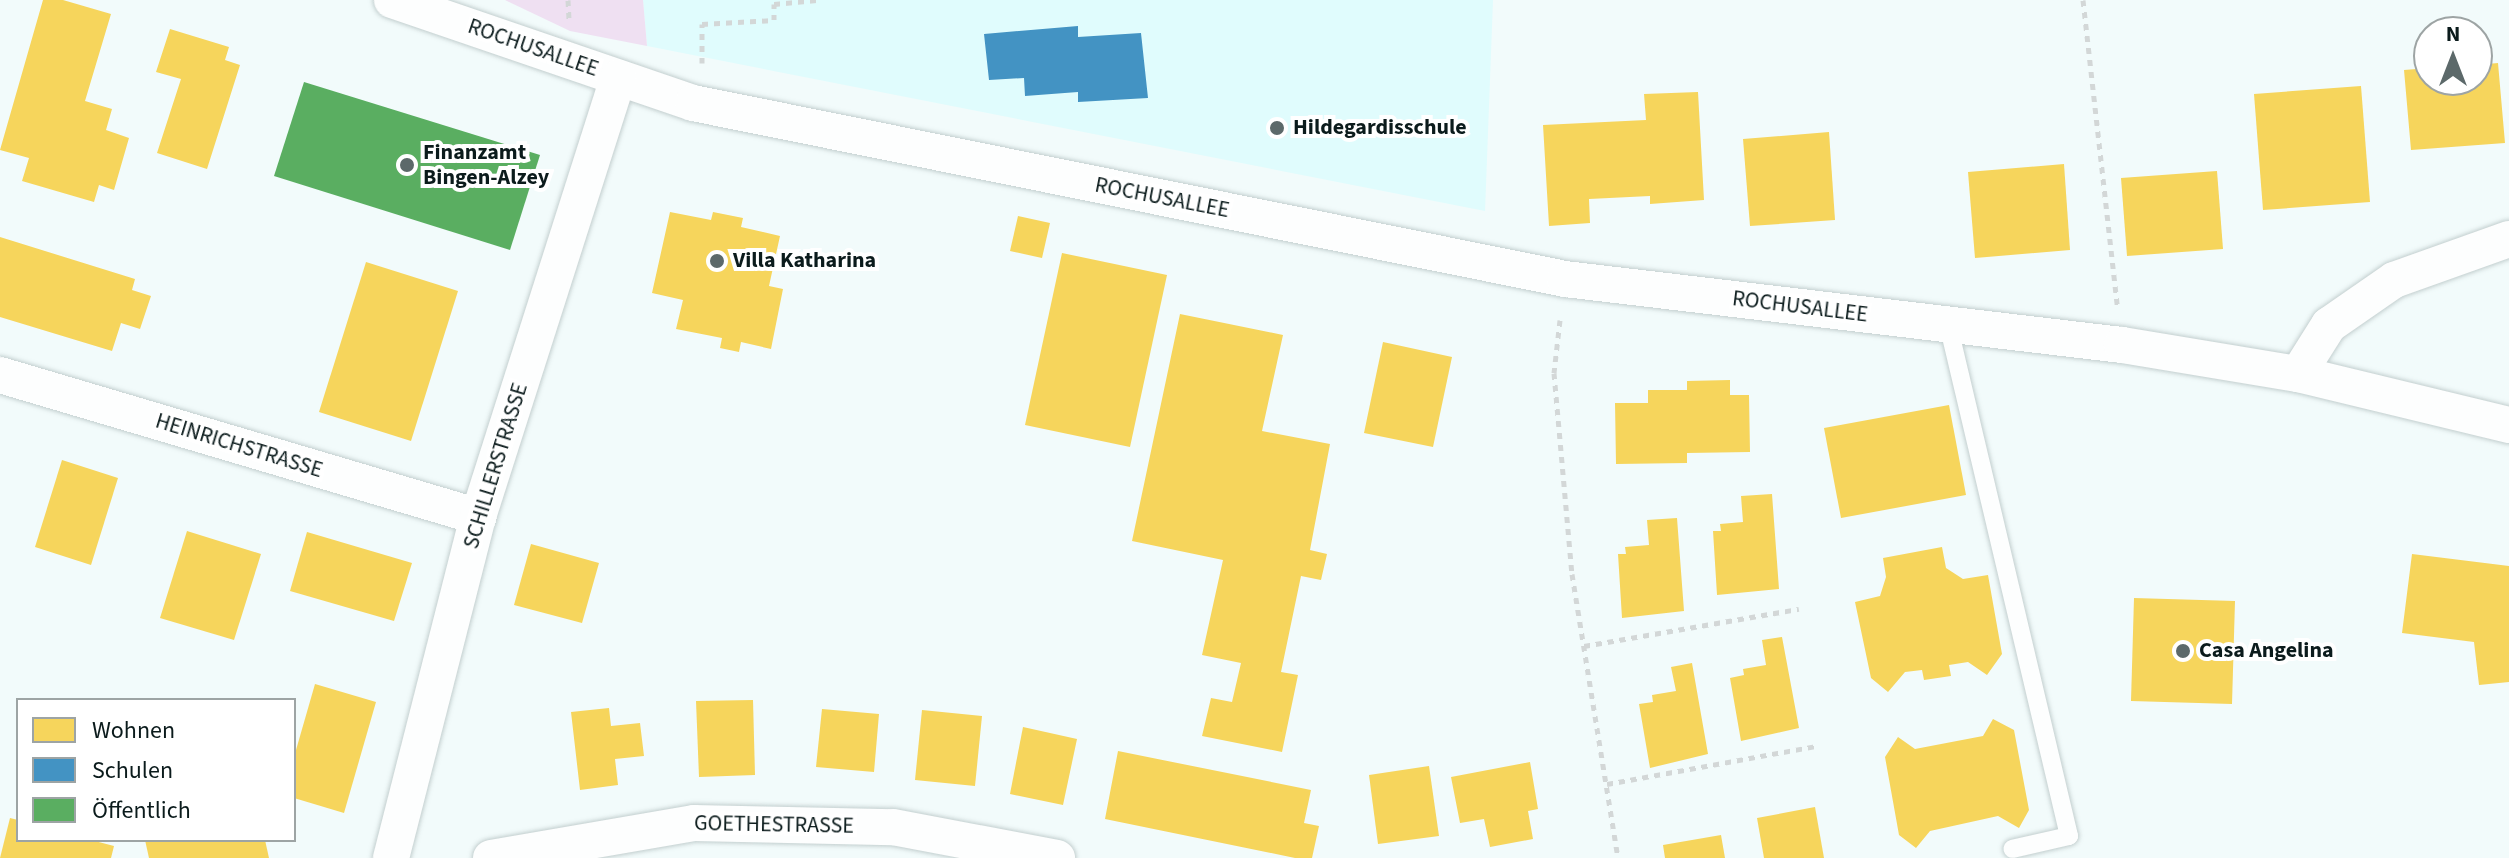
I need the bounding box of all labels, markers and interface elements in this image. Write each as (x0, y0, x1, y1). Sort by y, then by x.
street label: ROCHUSALLEE (464, 13, 602, 83)
north arrow (2413, 16, 2493, 96)
text: N (2446, 18, 2460, 50)
place label: Hildegardisschule (1293, 115, 1467, 141)
marker: Hildegardisschule (1268, 119, 1286, 137)
place label: Finanzamt Bingen-Alzey (423, 139, 549, 190)
marker: Finanzamt Bingen-Alzey (398, 156, 416, 174)
street label: ROCHUSALLEE (1093, 172, 1231, 224)
place label: Villa Katharina (733, 248, 876, 274)
marker: Villa Katharina (708, 252, 726, 270)
street label: ROCHUSALLEE (1731, 286, 1869, 328)
street label: SCHILLERSTRASSE (458, 380, 534, 552)
street label: HEINRICHSTRASSE (152, 408, 326, 484)
place label: Casa Angelina (2199, 638, 2334, 664)
marker: Casa Angelina (2174, 642, 2192, 660)
legend (16, 698, 296, 842)
text: Wohnen (92, 713, 175, 748)
text: Schulen (92, 753, 173, 788)
text: Öffentlich (92, 793, 191, 828)
street label: GOETHESTRASSE (694, 810, 854, 840)

